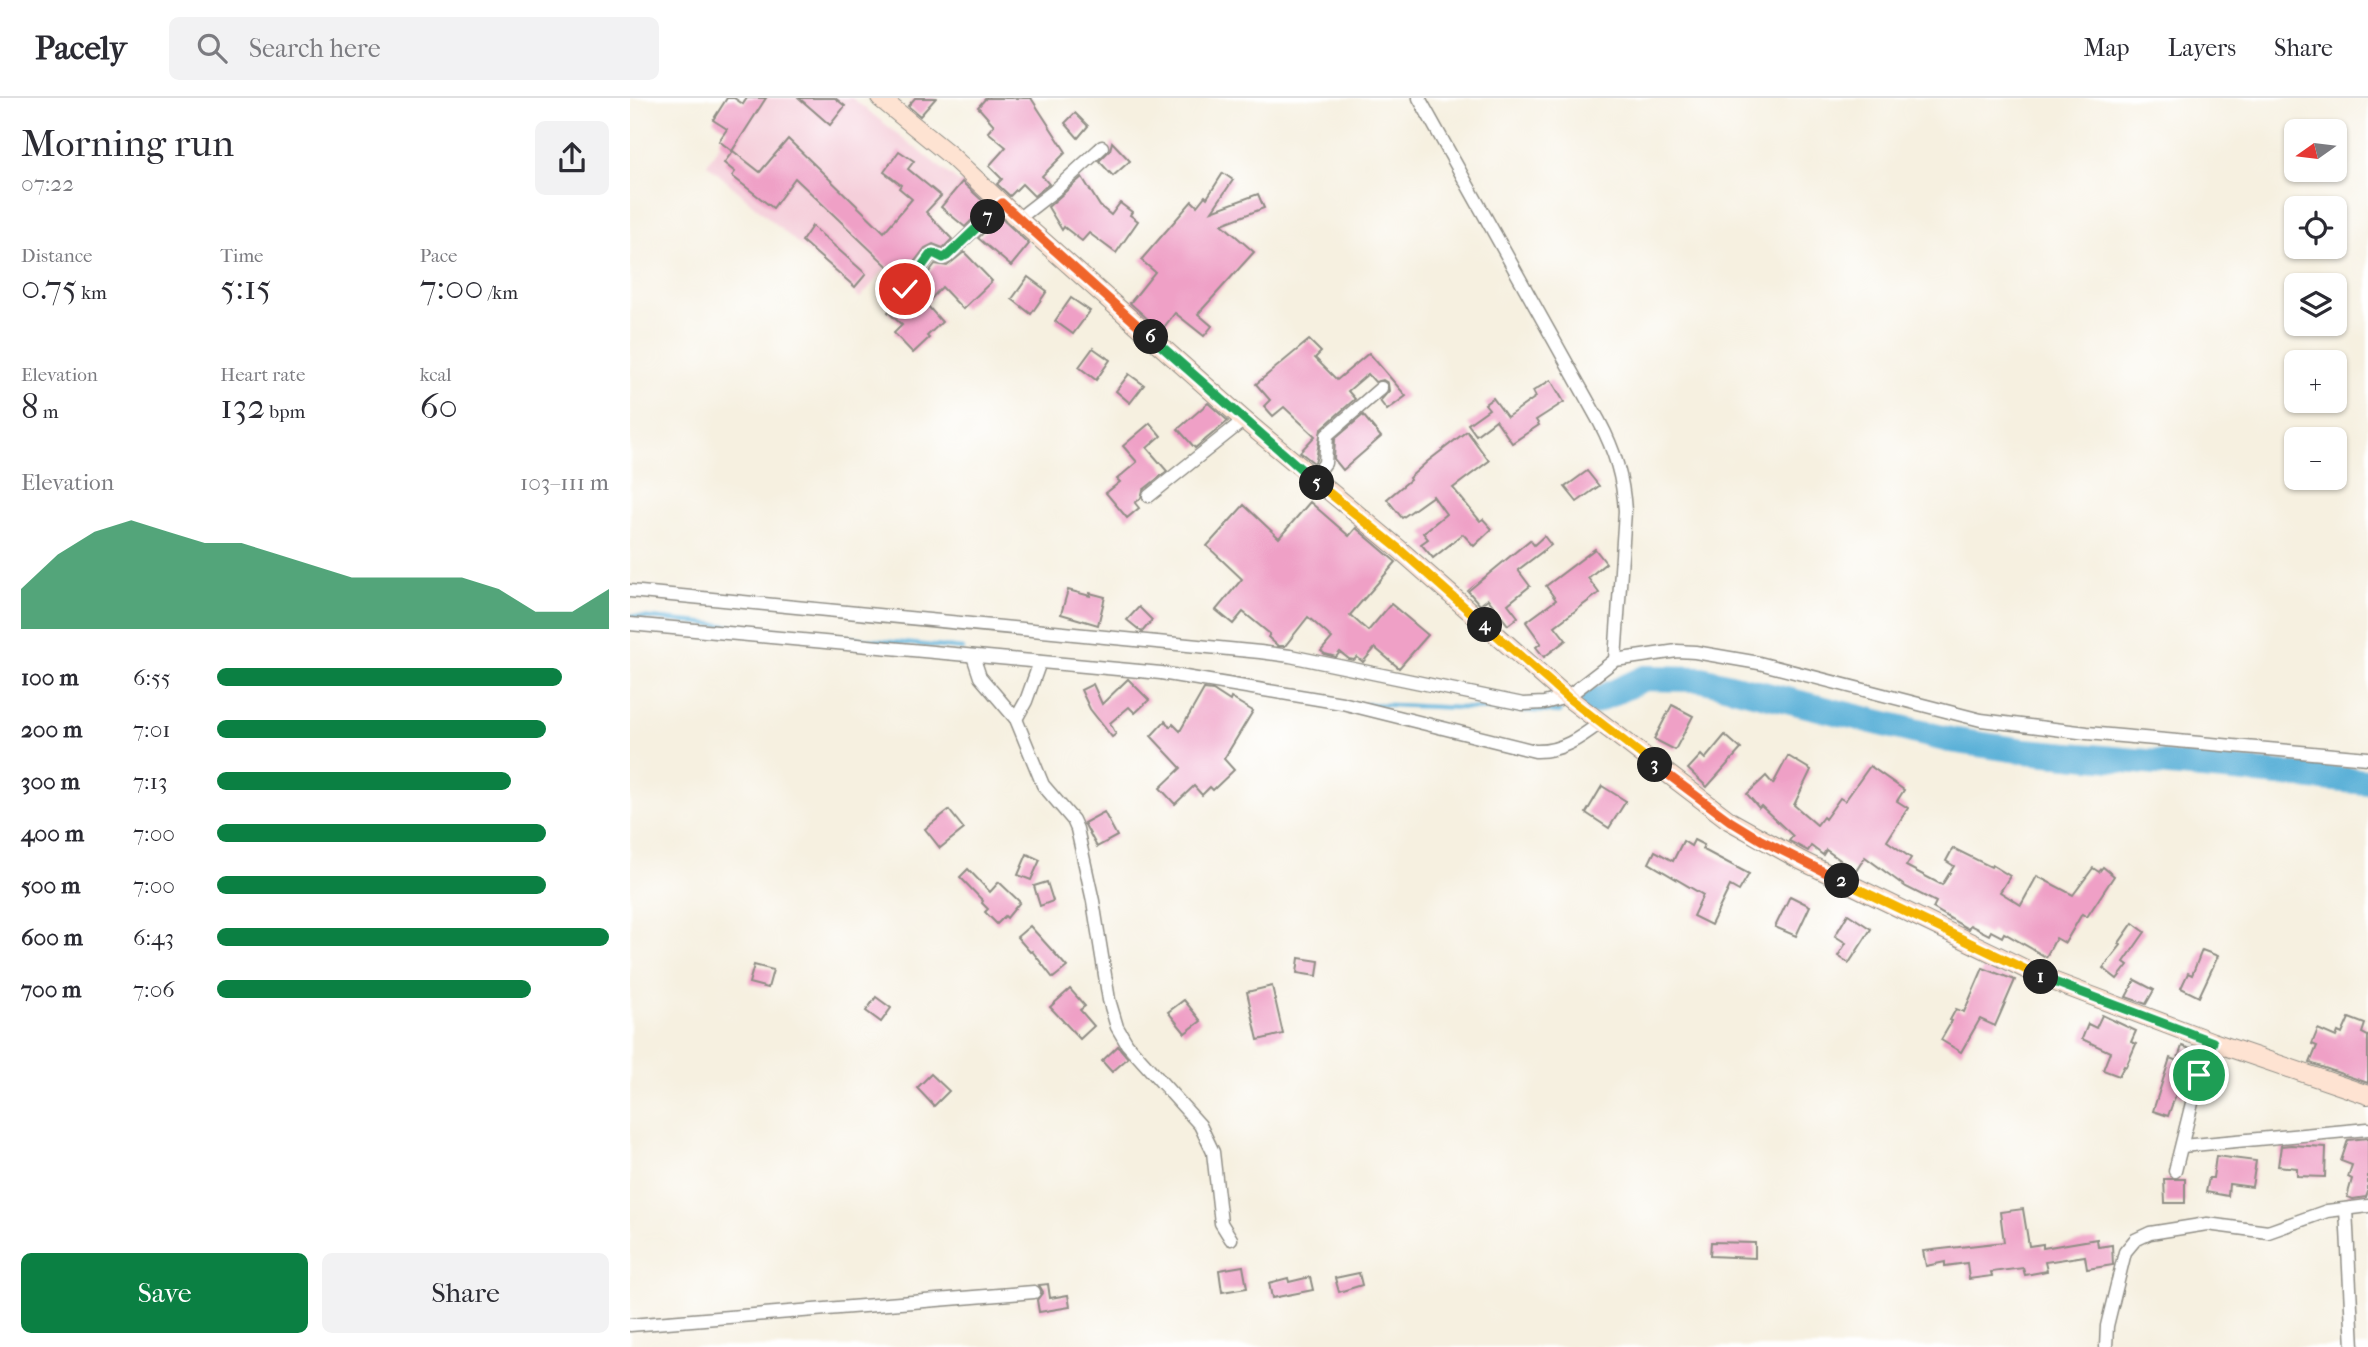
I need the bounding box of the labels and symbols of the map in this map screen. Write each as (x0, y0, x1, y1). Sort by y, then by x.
north arrow (2284, 119, 2347, 182)
pin: 7 (970, 200, 1006, 234)
pin (875, 259, 935, 319)
pin: 6 (1134, 320, 1168, 354)
pin: 5 (1300, 466, 1334, 500)
pin: 4 (1468, 608, 1502, 642)
pin: 3 (1637, 748, 1672, 782)
pin: 2 (1824, 864, 1860, 898)
pin: 1 (2024, 960, 2058, 994)
pin (2169, 1045, 2229, 1105)

